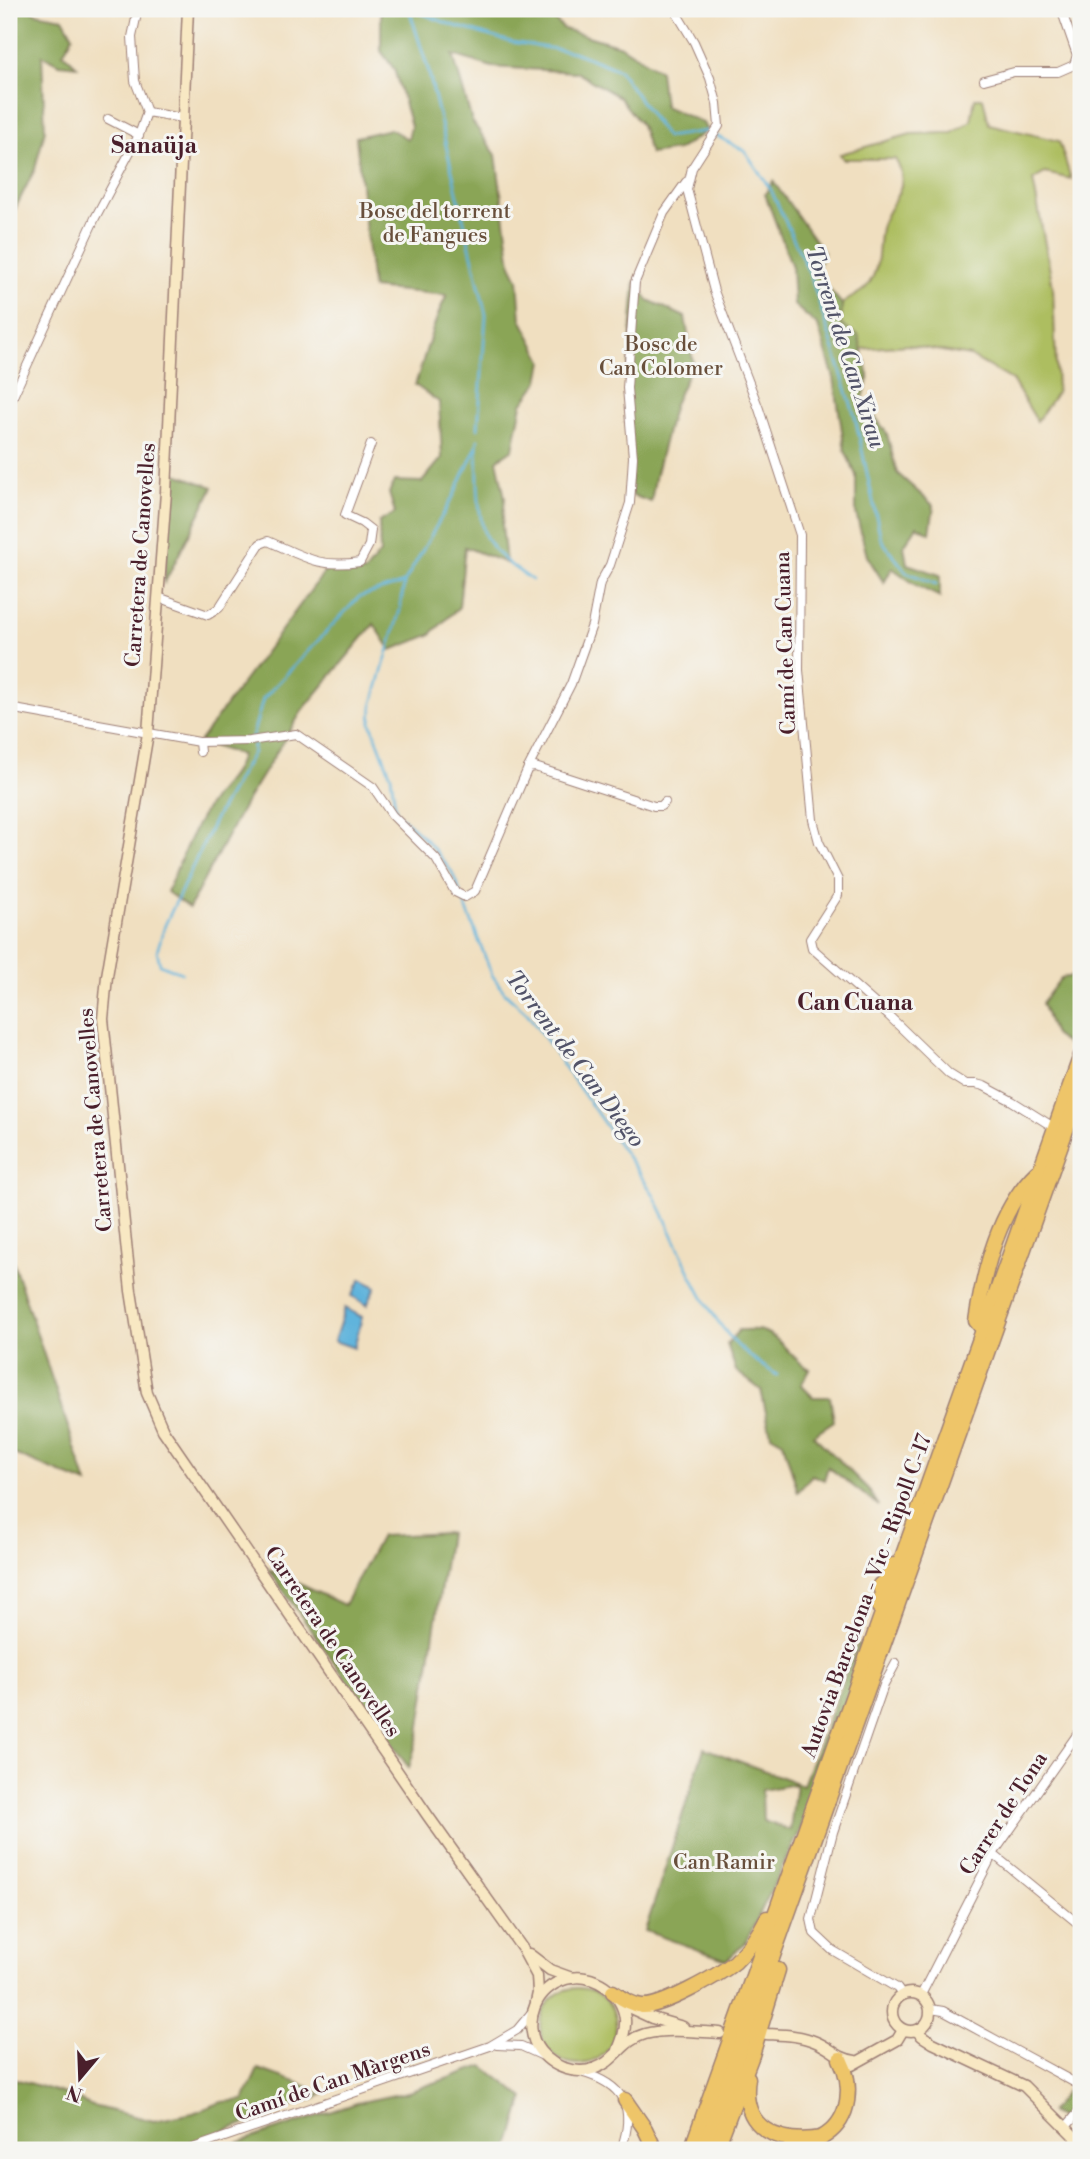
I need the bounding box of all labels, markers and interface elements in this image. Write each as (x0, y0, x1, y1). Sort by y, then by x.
district label: Sanaüja (111, 132, 198, 160)
park label: Bosc del torrent de Fangues (358, 199, 511, 249)
water label: Torrent de Can Xirau (799, 242, 891, 452)
park label: Bosc de Can Colomer (599, 332, 723, 382)
street label: Carretera de Canovelles (120, 442, 162, 668)
street label: Camí de Can Cuana (770, 550, 802, 735)
water label: Torrent de Can Diego (499, 965, 651, 1153)
district label: Can Cuana (797, 989, 914, 1017)
street label: Carretera de Canovelles (73, 1007, 119, 1233)
street label: Autovia Barcelona - Vic - Ripoll C-17 (796, 1430, 938, 1763)
street label: Carretera de Canovelles (258, 1542, 406, 1742)
street label: Carrer de Tona (954, 1747, 1054, 1881)
park label: Can Ramir (673, 1850, 775, 1876)
street label: Camí de Can Màrgens (232, 2036, 434, 2128)
north arrow (46, 2044, 116, 2114)
text: N (64, 2079, 86, 2107)

